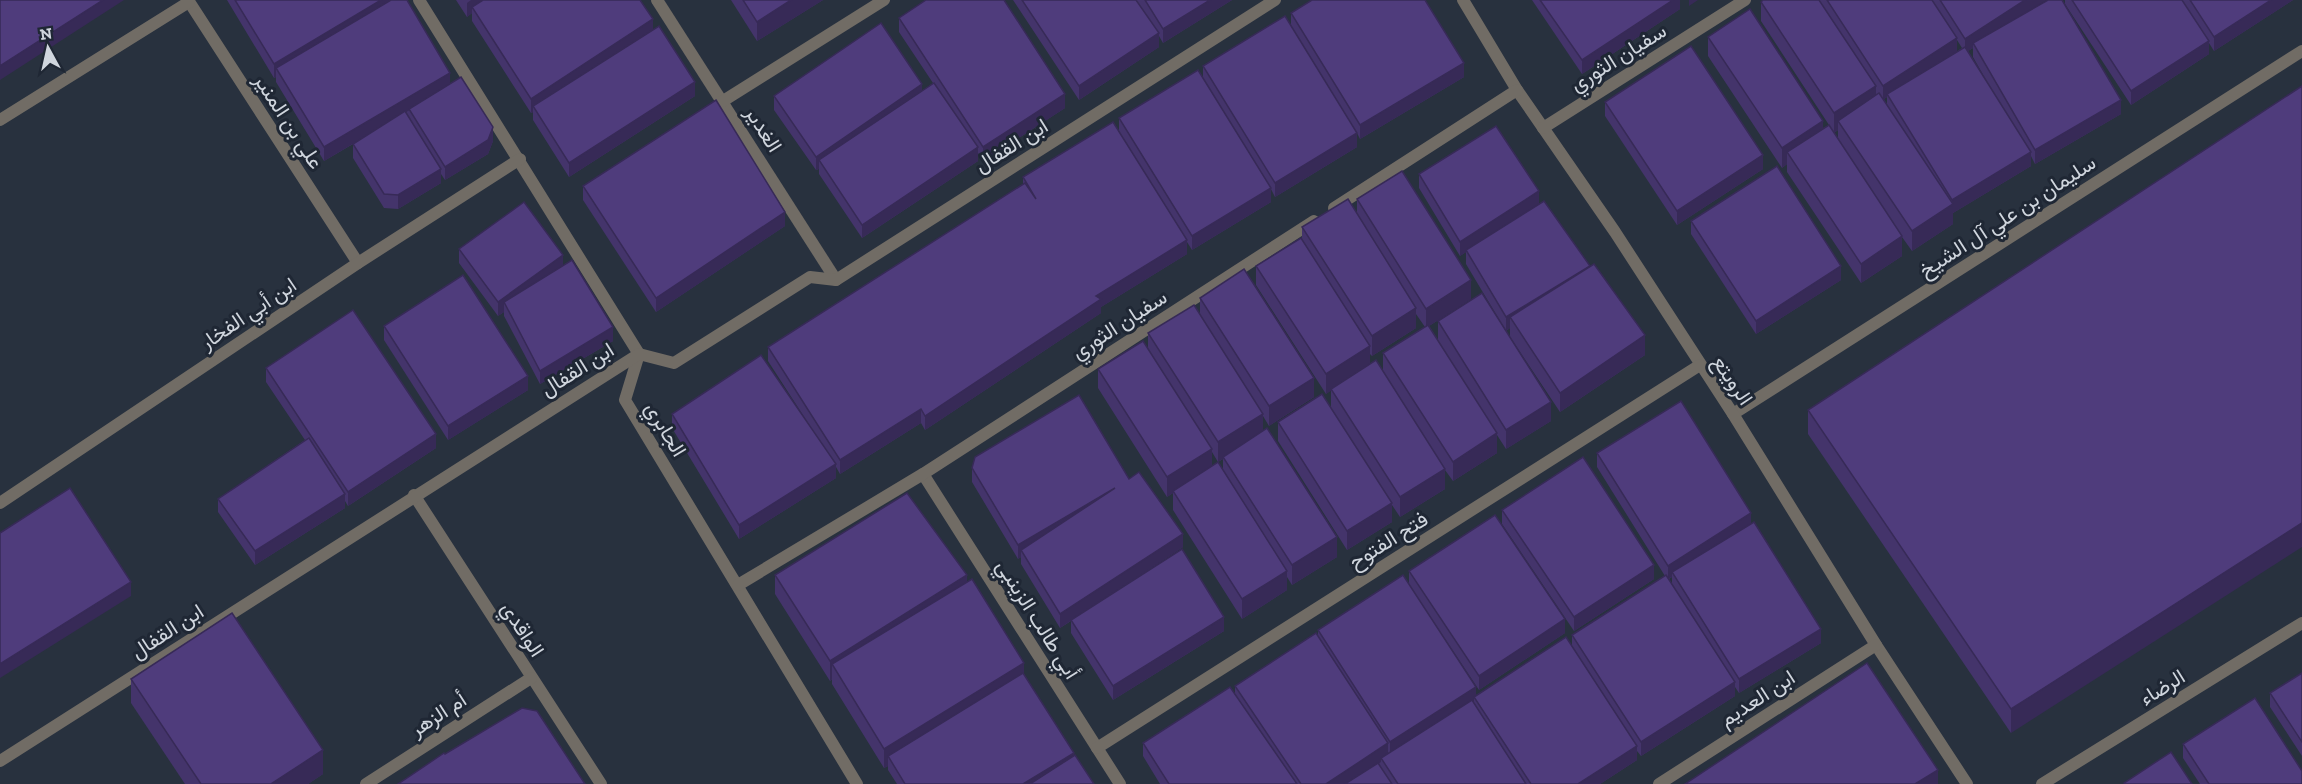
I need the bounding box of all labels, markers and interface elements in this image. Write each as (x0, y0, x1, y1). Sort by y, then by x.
north arrow (18, 18, 78, 78)
street label: سفيان الثوري (1565, 18, 1673, 101)
text: N (39, 23, 53, 44)
street label: علي بن المنير (244, 68, 329, 176)
street label: الغدير (739, 101, 788, 157)
street label: ابن القفال (970, 113, 1052, 177)
street label: سليمان بن علي آل الشيخ (1914, 149, 2103, 287)
street label: ابن أبي الفخار (194, 272, 304, 359)
street label: سفيان الثوري (1067, 284, 1174, 368)
street label: ابن القفال (536, 337, 618, 401)
street label: الرويتع (1706, 350, 1759, 411)
street label: الجابري (636, 397, 692, 464)
street label: فتح الفتوح (1344, 506, 1433, 576)
street label: أبي طالب الزينبي (987, 555, 1085, 686)
street label: الواقدي (492, 597, 550, 664)
street label: ابن القفال (126, 598, 208, 664)
street label: الرضاء (2135, 663, 2190, 711)
street label: ابن العديم (1715, 664, 1801, 733)
street label: أم الزهر (404, 687, 472, 744)

